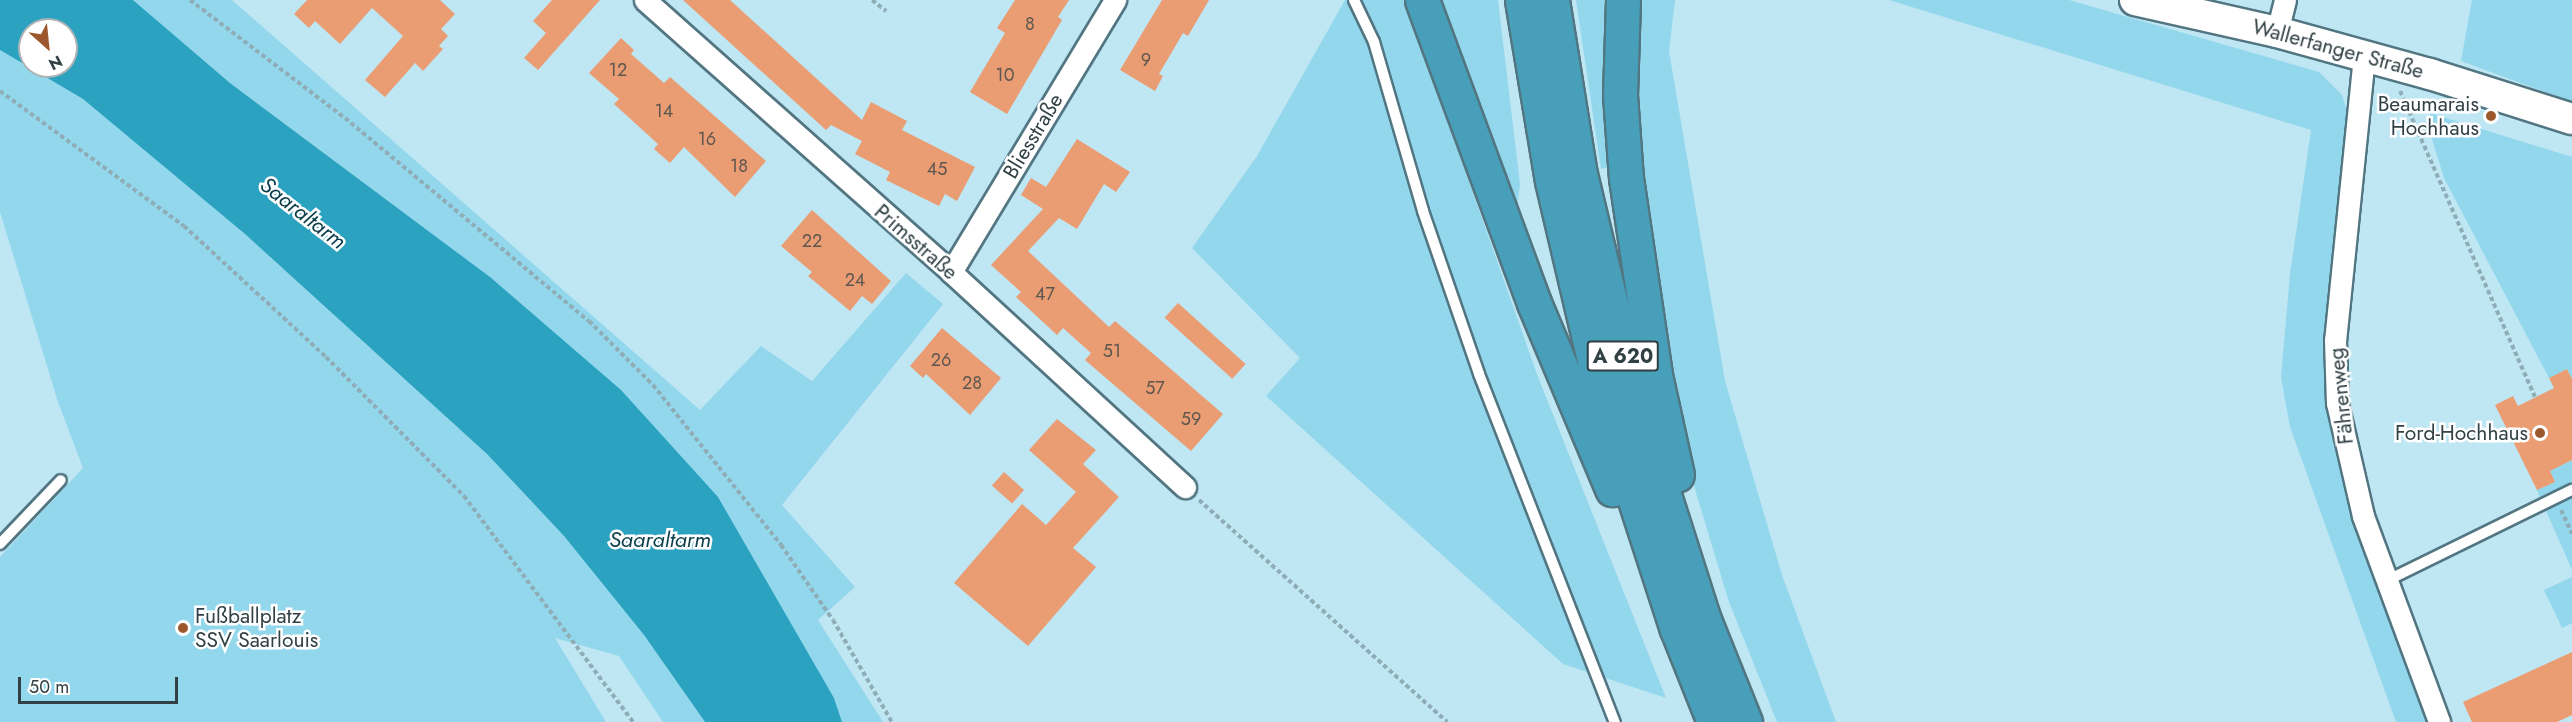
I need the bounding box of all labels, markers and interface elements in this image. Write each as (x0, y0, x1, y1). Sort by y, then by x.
house number: 8 (1025, 13, 1035, 35)
street label: Wallerfanger Straße (2250, 14, 2426, 84)
north arrow (18, 18, 78, 78)
house number: 9 (1141, 49, 1151, 71)
text: N (45, 50, 66, 76)
house number: 12 (609, 59, 627, 81)
house number: 10 (996, 64, 1014, 86)
street label: Bliesstraße (998, 89, 1068, 183)
place label: Beaumarais Hochhaus (2378, 91, 2479, 141)
house number: 14 (655, 100, 673, 122)
marker: Beaumarais Hochhaus (2484, 109, 2498, 123)
house number: 16 (698, 128, 716, 150)
house number: 18 (730, 155, 748, 177)
house number: 45 (927, 158, 947, 180)
water label: Saaraltarm (255, 171, 351, 255)
street label: Primsstraße (869, 199, 963, 285)
house number: 22 (802, 230, 822, 252)
house number: 24 (845, 269, 865, 291)
house number: 47 (1035, 283, 1055, 305)
road number: A 620 (1586, 339, 1660, 373)
house number: 51 (1103, 340, 1121, 362)
street label: Fährenweg (2323, 346, 2359, 446)
house number: 26 (931, 349, 951, 371)
house number: 28 (962, 372, 982, 394)
house number: 57 (1145, 377, 1165, 399)
house number: 59 (1181, 408, 1201, 430)
place label: Ford-Hochhaus (2395, 420, 2528, 446)
marker: Ford-Hochhaus (2533, 426, 2547, 440)
water label: Saaraltarm (609, 527, 711, 553)
place label: Fußballplatz SSV Saarlouis (195, 603, 318, 653)
marker: Fußballplatz SSV Saarlouis (176, 621, 190, 635)
scale bar (21, 665, 182, 703)
text: 50 m (29, 674, 69, 700)

